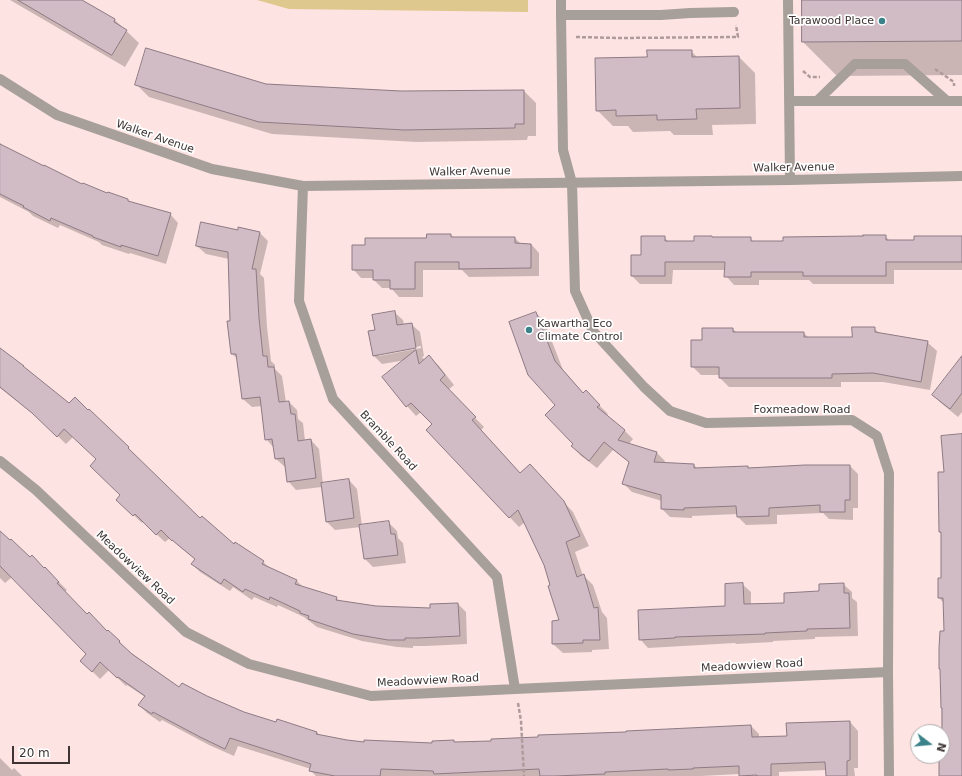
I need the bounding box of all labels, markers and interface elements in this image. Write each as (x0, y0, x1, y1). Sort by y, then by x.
place label: Tarawood Place (789, 14, 874, 28)
marker: Tarawood Place (877, 16, 887, 26)
street label: Walker Avenue (114, 117, 196, 157)
street label: Walker Avenue (753, 161, 835, 175)
street label: Walker Avenue (429, 165, 511, 179)
place label: Kawartha Eco Climate Control (537, 317, 623, 343)
marker: Kawartha Eco Climate Control (524, 325, 534, 335)
street label: Foxmeadow Road (754, 403, 850, 417)
street label: Bramble Road (357, 408, 419, 474)
street label: Meadowview Road (93, 528, 177, 608)
street label: Meadowview Road (701, 657, 803, 675)
street label: Meadowview Road (377, 672, 479, 690)
north arrow (910, 724, 950, 764)
scale bar (14, 738, 72, 764)
text: N (934, 741, 949, 753)
text: 20 m (19, 746, 50, 760)

